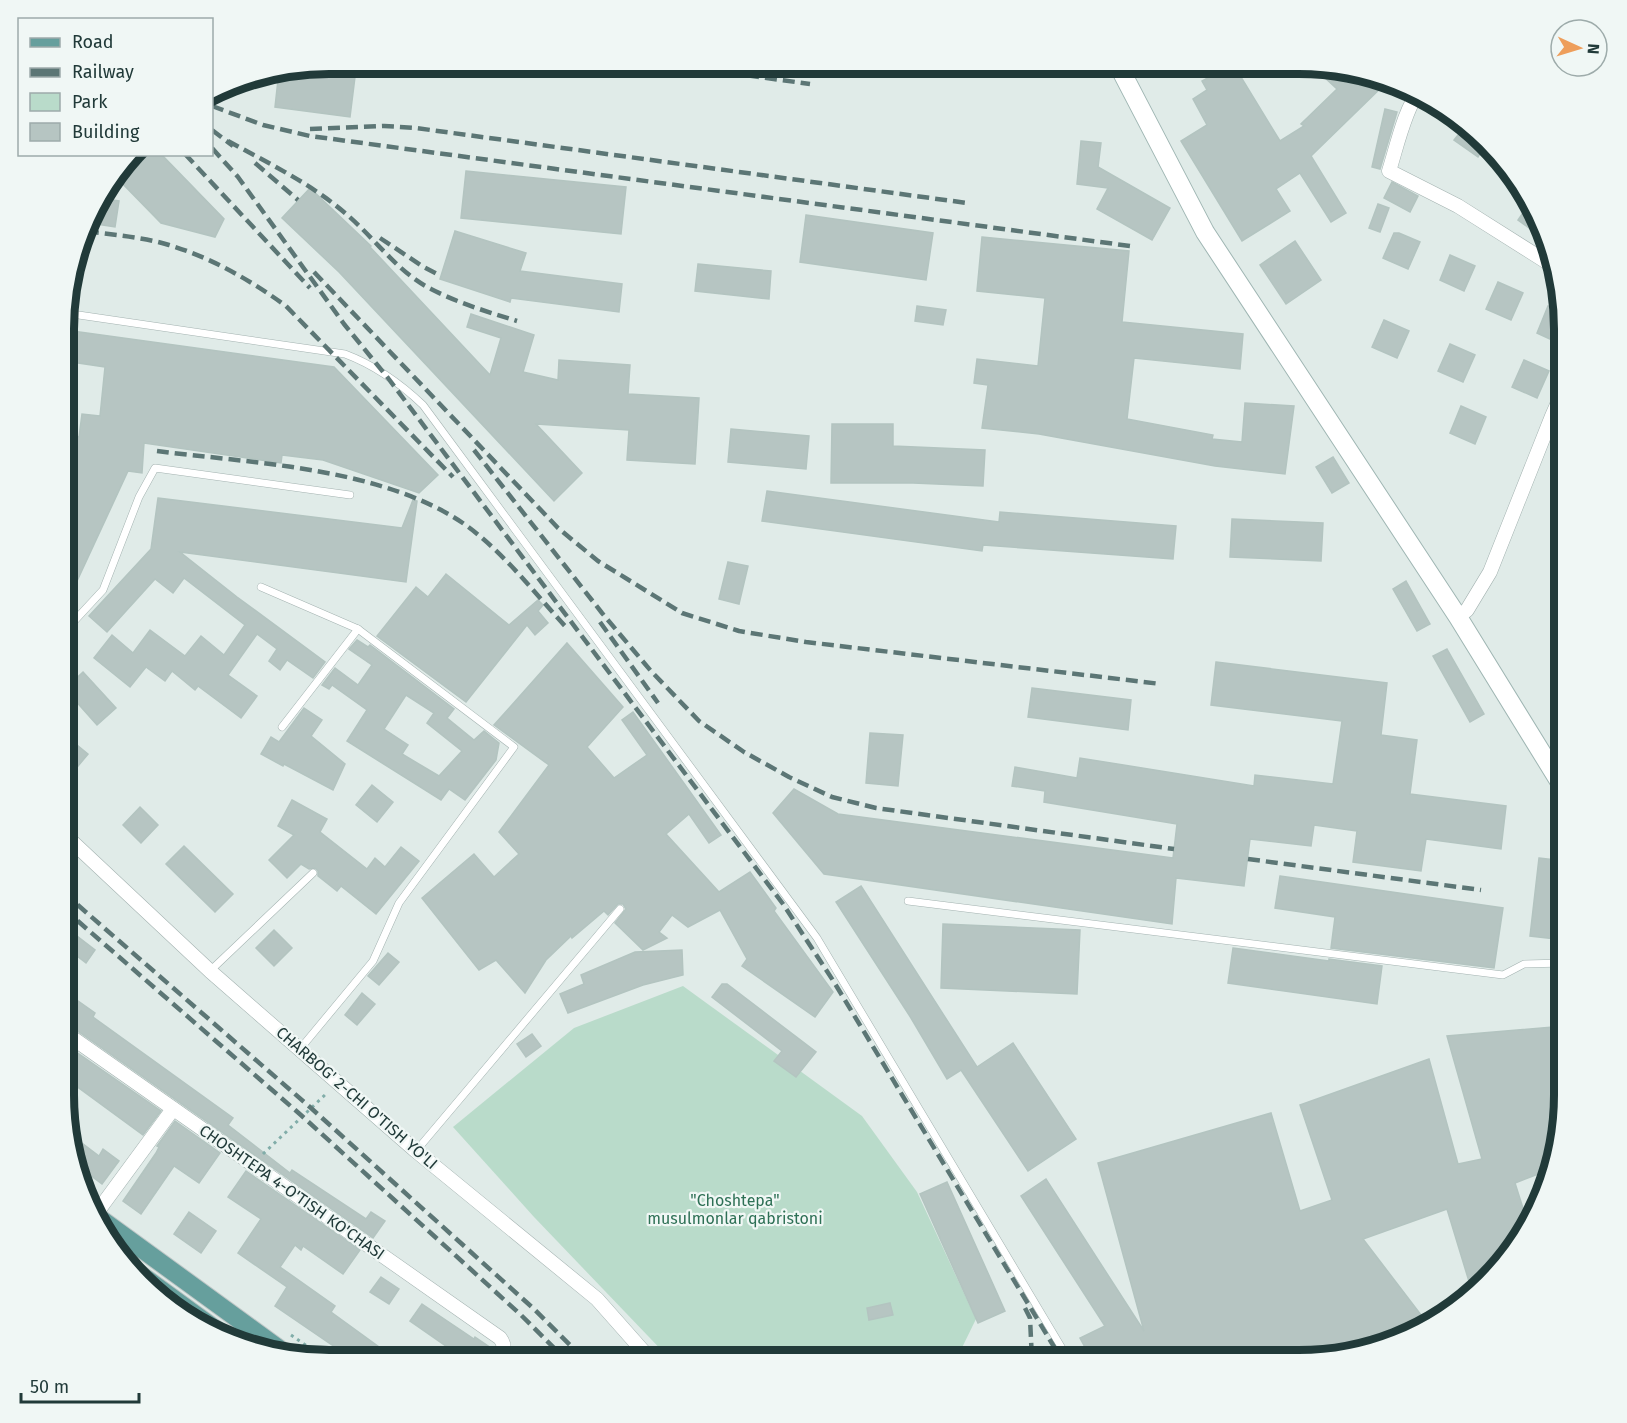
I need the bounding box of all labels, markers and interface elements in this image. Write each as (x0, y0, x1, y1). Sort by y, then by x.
legend (18, 18, 213, 156)
north arrow (1549, 18, 1609, 78)
text: Road (72, 31, 114, 53)
text: N (1584, 43, 1603, 55)
text: Railway (72, 61, 134, 83)
text: Park (72, 91, 108, 113)
text: Building (72, 121, 140, 143)
street label: CHARBOG' 2-CHI O'TISH YO'LI (272, 1023, 442, 1173)
street label: CHOSHTEPA 4-O'TISH KO'CHASI (196, 1121, 388, 1263)
park label: "Choshtepa" musulmonlar qabristoni (647, 1191, 823, 1228)
scale bar (21, 1366, 140, 1404)
text: 50 m (30, 1376, 69, 1398)

